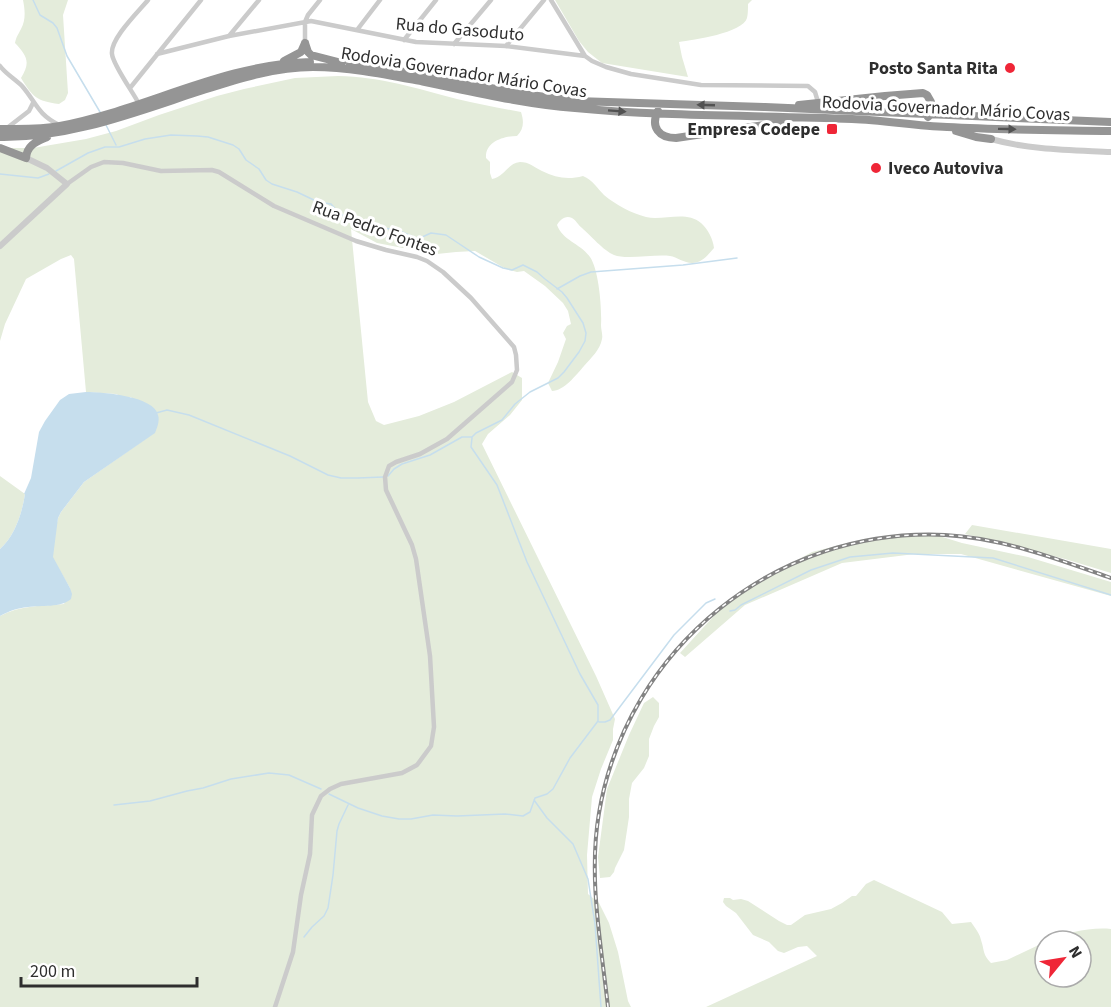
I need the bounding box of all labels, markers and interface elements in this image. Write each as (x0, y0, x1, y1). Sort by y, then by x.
street label: Rua do Gasoduto (395, 11, 525, 48)
street label: Rodovia Governador Mário Covas (339, 41, 589, 104)
place label: Posto Santa Rita (869, 56, 998, 81)
marker: Posto Santa Rita (1003, 61, 1017, 75)
street label: Rodovia Governador Mário Covas (821, 90, 1071, 127)
one-way arrow (697, 100, 716, 110)
one-way arrow (608, 107, 627, 116)
place label: Empresa Codepe (687, 117, 820, 142)
marker: Empresa Codepe (825, 122, 839, 136)
one-way arrow (998, 124, 1017, 134)
place label: Iveco Autoviva (888, 156, 1003, 181)
marker: Iveco Autoviva (869, 161, 883, 175)
street label: Rua Pedro Fontes (309, 194, 441, 263)
north arrow (1033, 929, 1093, 989)
text: N (1063, 942, 1087, 962)
scale bar (21, 950, 196, 988)
text: 200 m (30, 959, 75, 984)

